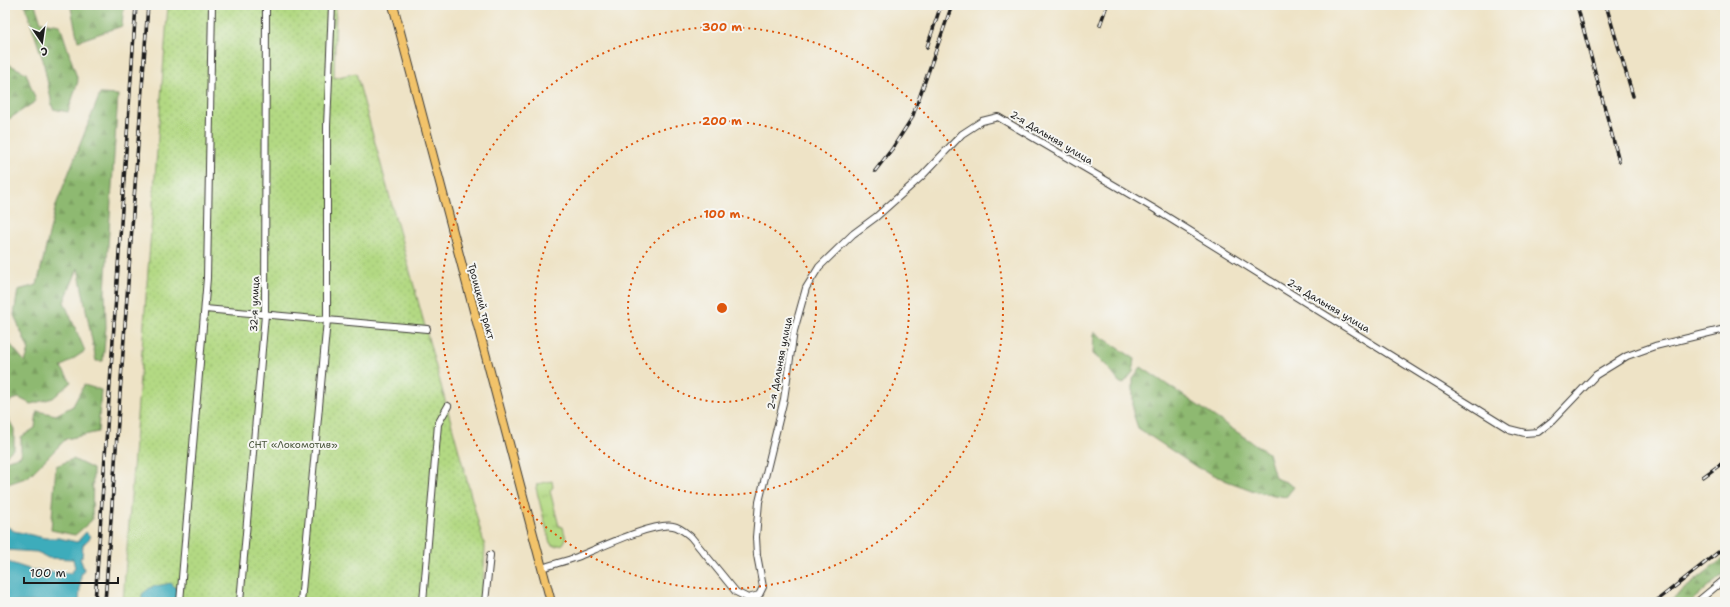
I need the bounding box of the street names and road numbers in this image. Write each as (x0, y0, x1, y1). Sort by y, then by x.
street label: 2-я Дальняя улица (1008, 108, 1096, 168)
street label: Троицкий тракт (465, 262, 498, 342)
street label: 32-я улица (247, 275, 262, 332)
street label: 2-я Дальняя улица (1285, 276, 1373, 336)
street label: 2-я Дальняя улица (764, 315, 795, 411)

